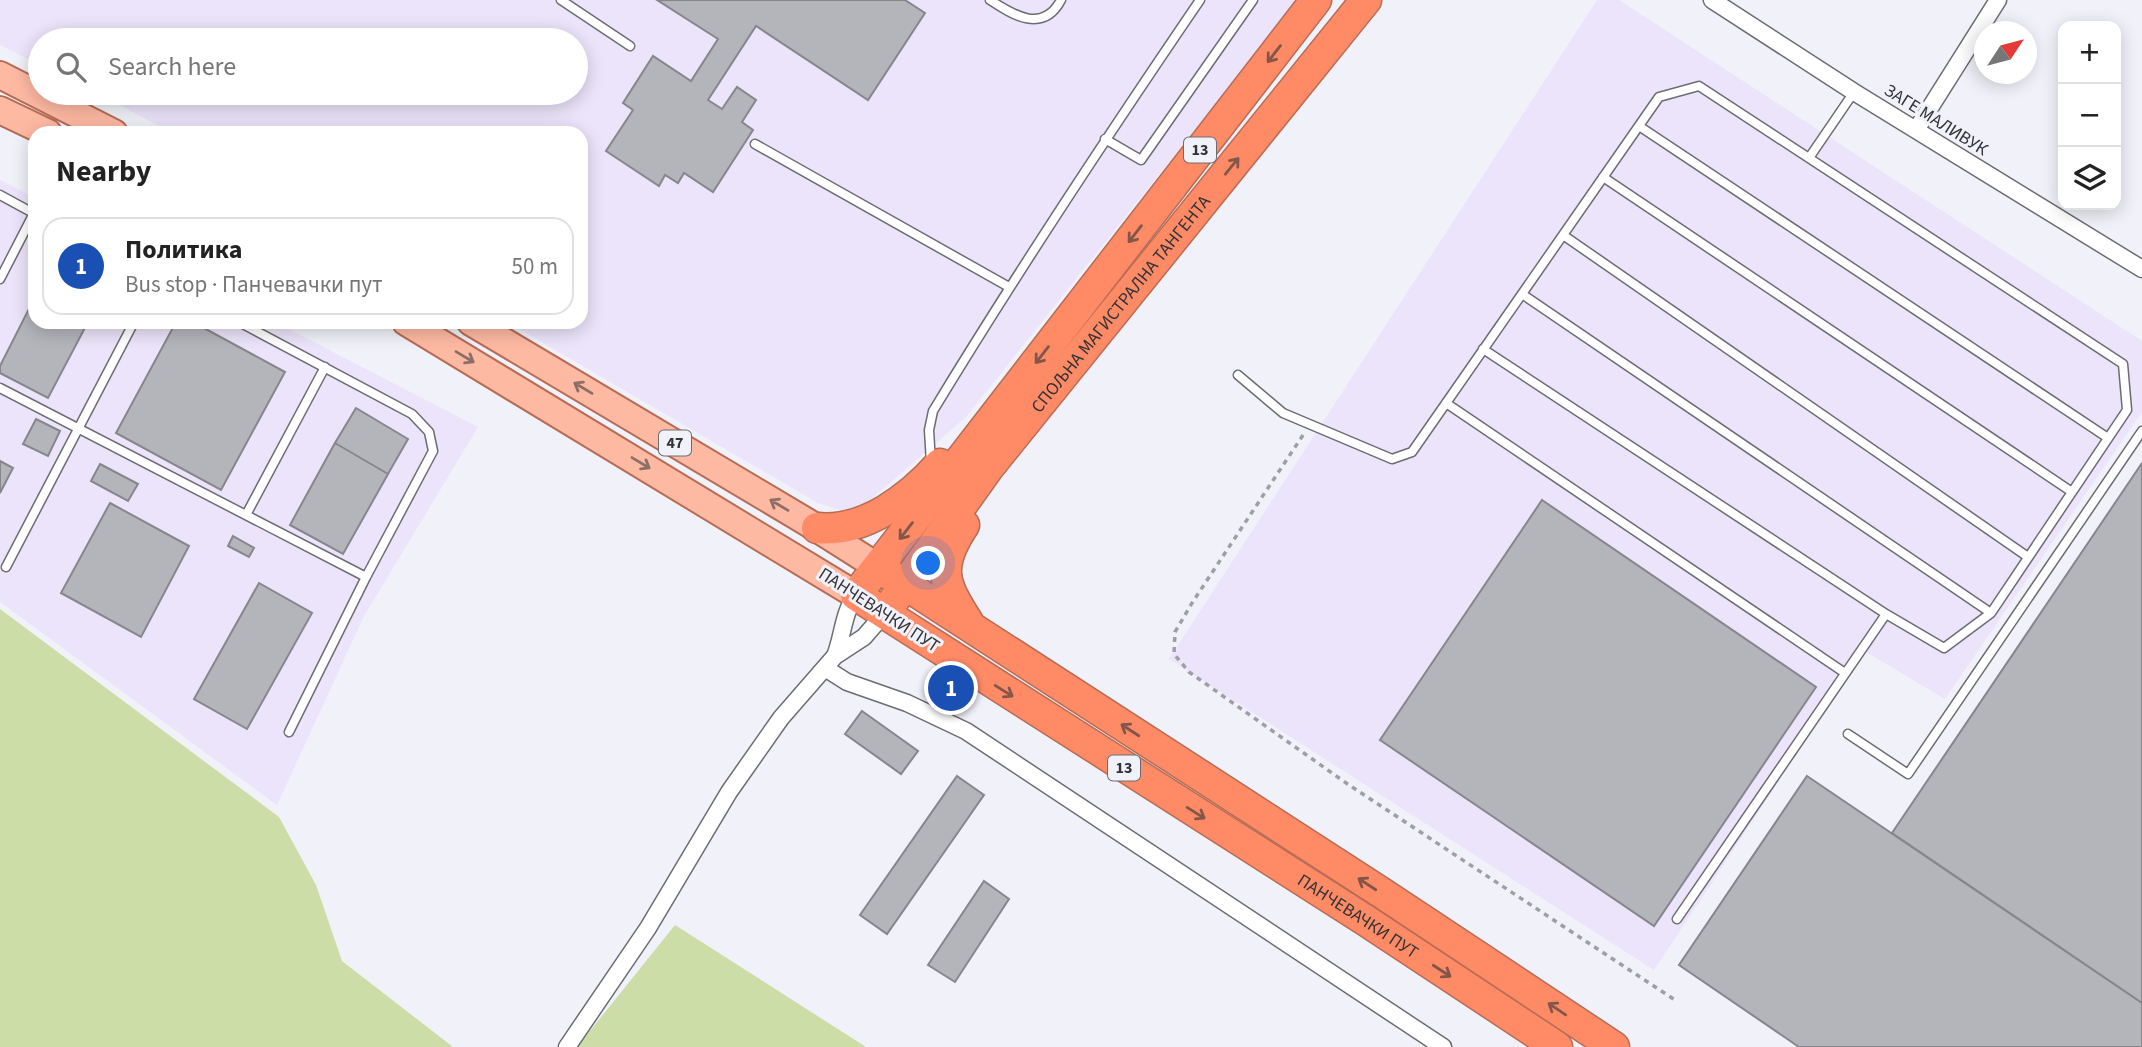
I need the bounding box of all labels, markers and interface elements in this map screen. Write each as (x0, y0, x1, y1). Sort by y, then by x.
north arrow (1974, 21, 2037, 84)
map controls (2058, 21, 2121, 210)
button: + (2058, 21, 2121, 84)
search box (28, 28, 588, 105)
one-way arrow (1267, 44, 1282, 63)
icon: search (52, 48, 90, 86)
text: Search here (108, 48, 236, 85)
street label: ЗАГЕ МАЛИВУК (1879, 78, 1993, 162)
button: − (2058, 84, 2121, 147)
road number: 13 (1184, 138, 1216, 162)
button: layers (2058, 147, 2121, 210)
text: Nearby (56, 150, 151, 193)
one-way arrow (1224, 157, 1239, 175)
street label: СПОЉНА МАГИСТРАЛНА ТАНГЕНТА (1025, 190, 1216, 418)
one-way arrow (1128, 224, 1143, 243)
text: Политика (125, 231, 242, 268)
text: 1 (75, 250, 87, 283)
text: 50 m (511, 250, 558, 283)
text: Bus stop · Панчевачки пут (125, 268, 383, 301)
one-way arrow (1034, 345, 1049, 364)
one-way arrow (454, 350, 474, 364)
one-way arrow (574, 381, 594, 395)
road number: 47 (659, 430, 691, 456)
one-way arrow (631, 457, 651, 471)
one-way arrow (769, 497, 789, 511)
one-way arrow (898, 521, 913, 540)
your location (911, 546, 945, 580)
street label: ПАНЧЕВАЧКИ ПУТ (814, 562, 945, 659)
pin: 1 (928, 662, 974, 714)
one-way arrow (993, 684, 1013, 698)
one-way arrow (1121, 723, 1140, 737)
road number: 13 (1108, 755, 1140, 780)
one-way arrow (1185, 806, 1205, 820)
street label: ПАНЧЕВАЧКИ ПУТ (1293, 868, 1424, 965)
one-way arrow (1358, 876, 1378, 890)
one-way arrow (1432, 965, 1452, 979)
one-way arrow (1548, 1002, 1567, 1017)

